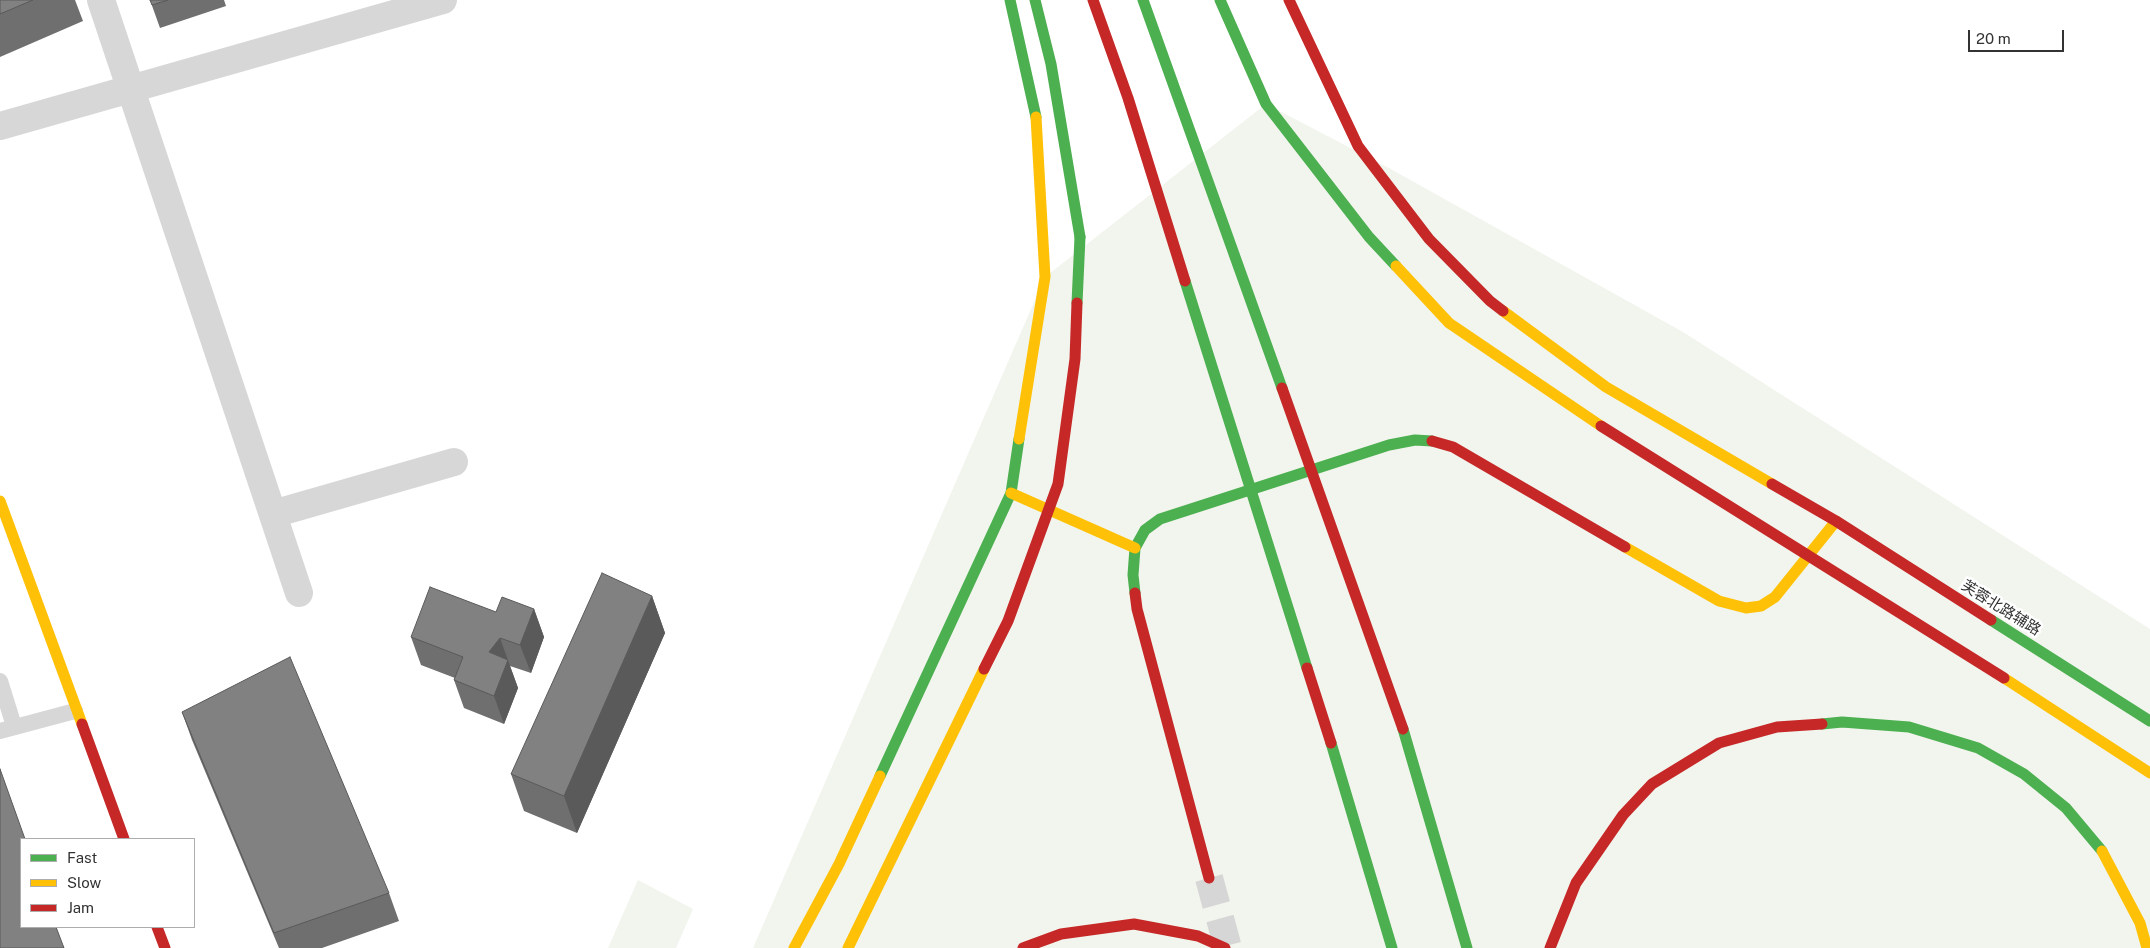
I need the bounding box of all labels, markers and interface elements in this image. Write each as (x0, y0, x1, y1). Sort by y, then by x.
scale bar (1970, 20, 2066, 52)
text: 20 m (1976, 30, 2011, 47)
street label: 芙蓉北路辅路 (1958, 577, 2044, 639)
legend (20, 838, 195, 928)
text: Fast (67, 849, 97, 866)
text: Slow (67, 874, 101, 891)
text: Jam (67, 899, 94, 916)

